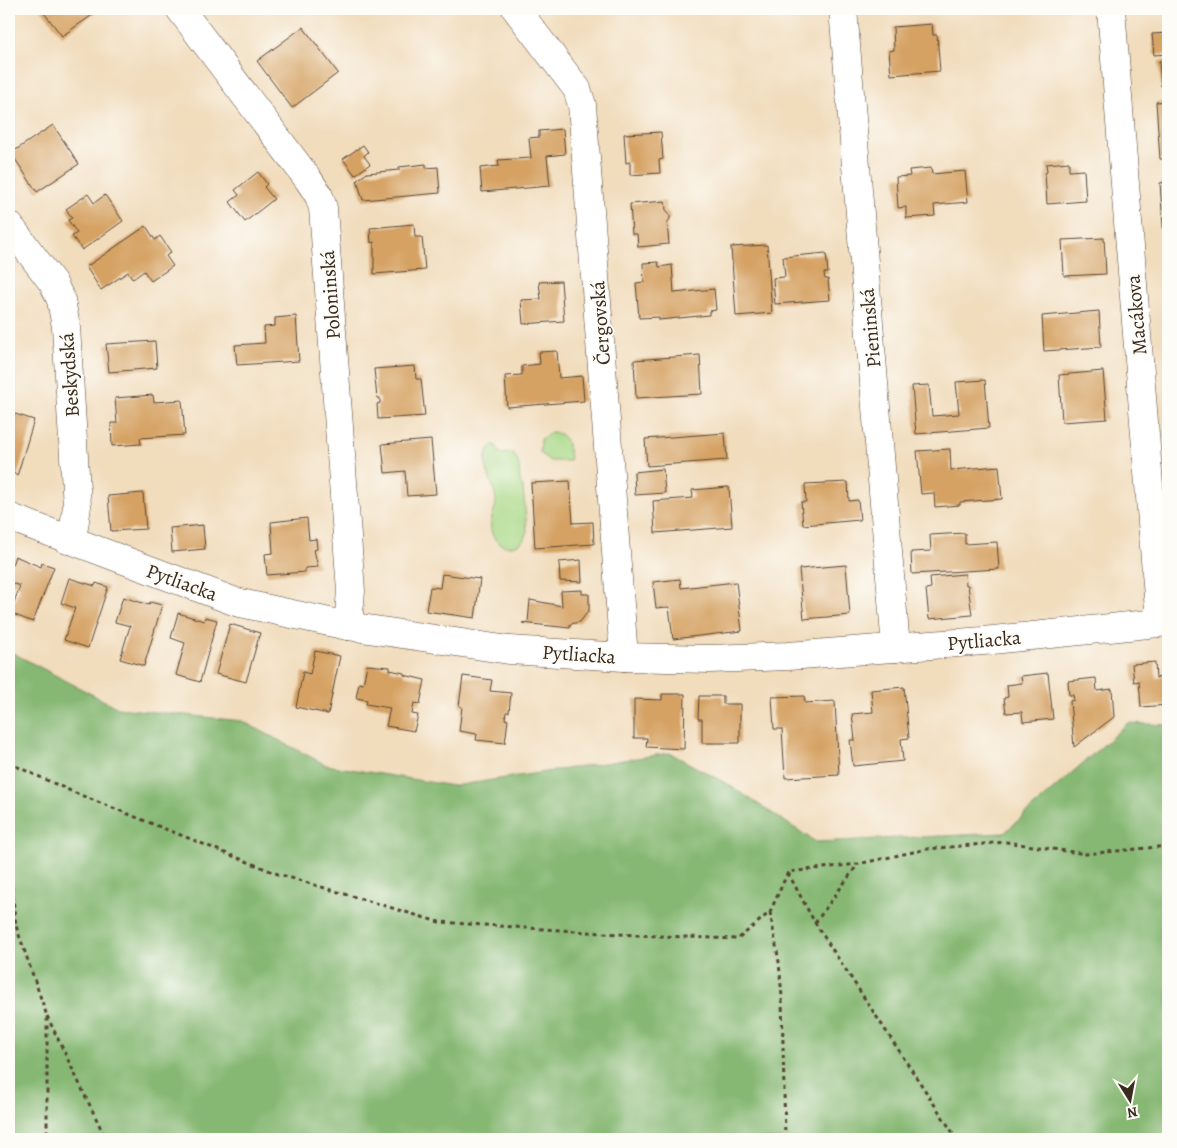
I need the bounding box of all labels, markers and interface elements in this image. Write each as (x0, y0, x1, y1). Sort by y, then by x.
street label: Poloninská (314, 249, 347, 340)
street label: Macákova (1119, 273, 1153, 356)
street label: Čergovská (584, 279, 617, 366)
street label: Pieninská (854, 286, 887, 369)
street label: Beskydská (53, 331, 86, 418)
street label: Pytliacka (142, 557, 222, 608)
street label: Pytliacka (946, 624, 1023, 657)
street label: Pytliacka (541, 638, 617, 671)
north arrow (1104, 1076, 1154, 1126)
text: N (1126, 1102, 1139, 1123)

